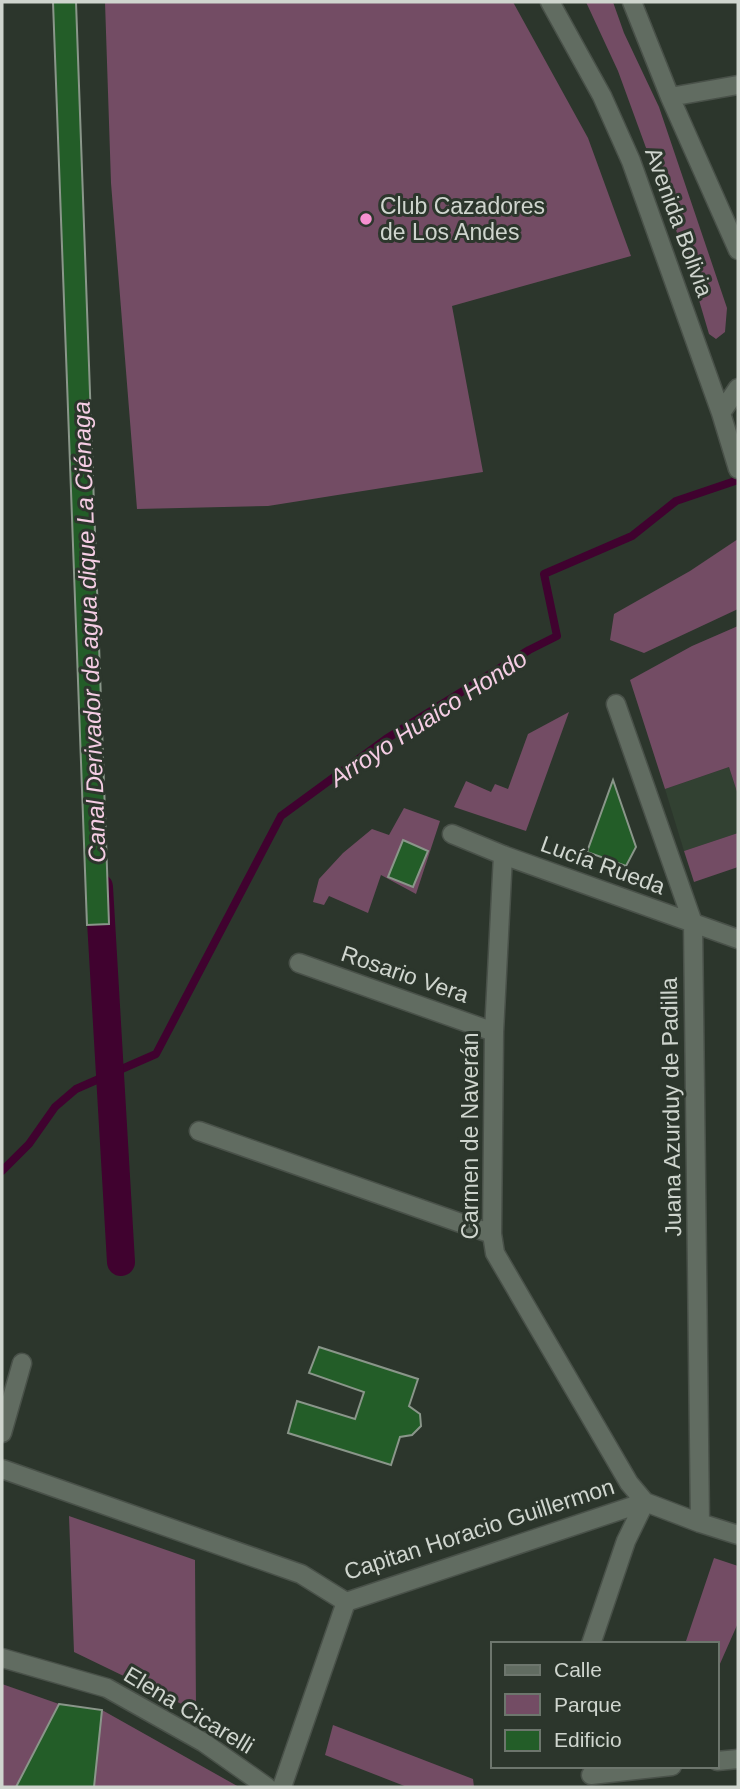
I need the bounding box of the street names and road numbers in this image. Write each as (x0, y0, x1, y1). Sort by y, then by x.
street label: Avenida Bolivia (640, 144, 718, 300)
street label: Lucía Rueda (537, 830, 669, 900)
street label: Rosario Vera (338, 940, 472, 1008)
street label: Juana Azurduy de Padilla (656, 977, 686, 1237)
street label: Carmen de Naverán (457, 1032, 483, 1240)
street label: Capitan Horacio Guillermon (341, 1473, 617, 1585)
street label: Elena Cicarelli (119, 1661, 259, 1759)

